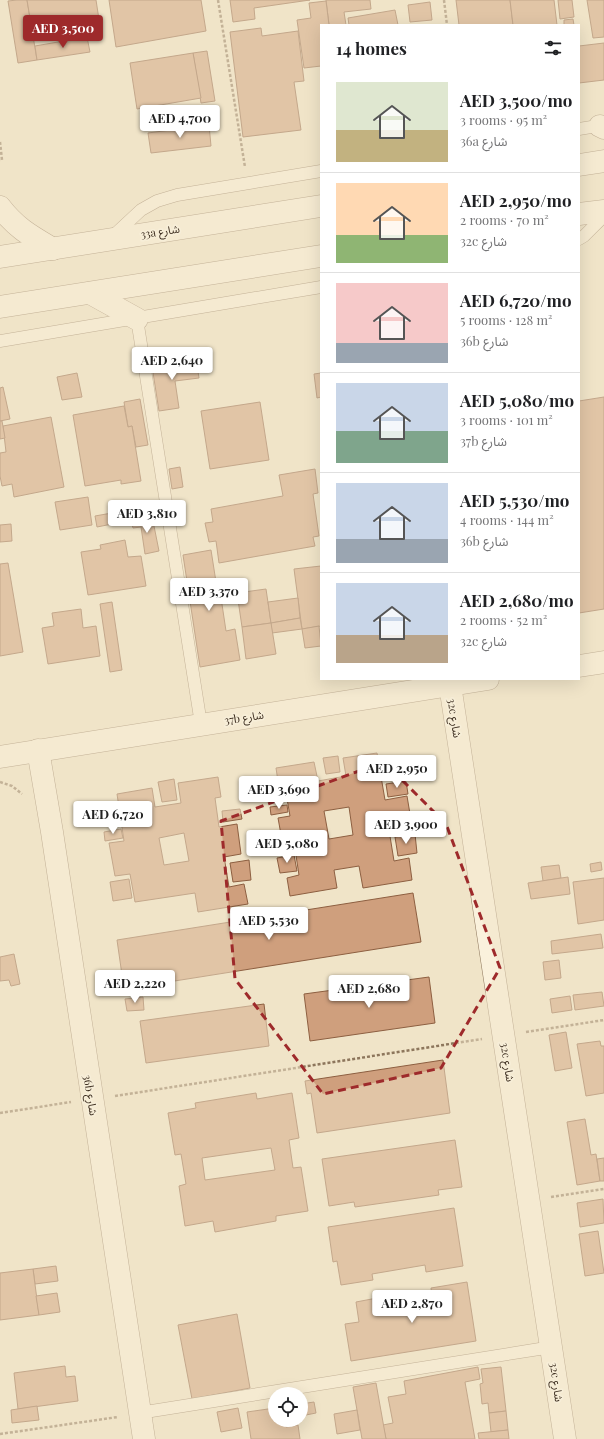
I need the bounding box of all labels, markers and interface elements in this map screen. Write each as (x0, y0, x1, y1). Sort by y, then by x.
pin: AED 3,500 (17, 15, 109, 49)
text: AED 3,500 (32, 19, 94, 36)
text: 14 homes (336, 37, 407, 59)
icon: filters (542, 37, 564, 59)
text: AED 3,500/mo (460, 89, 572, 111)
icon: home (368, 98, 416, 146)
pin: AED 4,700 (134, 105, 226, 139)
text: AED 4,700 (149, 109, 211, 126)
text: 3 rooms · 95 m² (460, 111, 547, 128)
text: 36a شارع (460, 132, 507, 149)
text: AED 2,950/mo (460, 189, 572, 211)
icon: home (368, 199, 416, 247)
text: 2 rooms · 70 m² (460, 211, 549, 228)
street label: 33a شارع (139, 220, 181, 242)
text: 32c شارع (460, 232, 507, 249)
text: AED 6,720/mo (460, 289, 572, 311)
icon: home (368, 299, 416, 347)
text: 5 rooms · 128 m² (460, 311, 552, 328)
text: 36b شارع (460, 332, 508, 349)
pin: AED 2,640 (126, 347, 218, 381)
text: AED 2,640 (141, 351, 203, 368)
text: AED 5,080/mo (460, 389, 574, 411)
icon: home (368, 399, 416, 447)
text: 3 rooms · 101 m² (460, 411, 553, 428)
text: 37b شارع (460, 432, 507, 449)
text: AED 5,530/mo (460, 489, 569, 511)
icon: home (368, 499, 416, 547)
pin: AED 3,810 (101, 500, 193, 534)
text: AED 3,810 (117, 504, 177, 521)
text: 4 rooms · 144 m² (460, 511, 554, 528)
text: 36b شارع (460, 532, 508, 549)
pin: AED 3,370 (163, 578, 255, 612)
text: AED 3,370 (179, 582, 239, 599)
text: AED 2,680/mo (460, 589, 574, 611)
icon: home (368, 599, 416, 647)
text: 2 rooms · 52 m² (460, 611, 547, 628)
text: 32c شارع (460, 632, 507, 649)
street label: 32c شارع (443, 697, 466, 739)
street label: 37b شارع (223, 706, 265, 729)
pin: AED 2,950 (351, 755, 443, 789)
text: AED 2,950 (366, 759, 428, 776)
pin: AED 3,690 (233, 776, 325, 810)
text: AED 3,690 (248, 780, 310, 797)
pin: AED 6,720 (67, 801, 159, 835)
text: AED 6,720 (82, 805, 144, 822)
pin: AED 3,900 (360, 811, 452, 845)
text: AED 3,900 (374, 815, 438, 832)
pin: AED 5,080 (241, 830, 333, 864)
text: AED 5,080 (255, 834, 319, 851)
pin: AED 5,530 (223, 907, 315, 941)
text: AED 5,530 (239, 911, 299, 928)
pin: AED 2,220 (89, 970, 181, 1004)
text: AED 2,220 (104, 974, 166, 991)
pin: AED 2,680 (323, 975, 415, 1009)
text: AED 2,680 (338, 979, 400, 996)
street label: 32c شارع (496, 1041, 519, 1083)
street label: 36b شارع (79, 1074, 102, 1117)
pin: AED 2,870 (366, 1290, 458, 1324)
text: AED 2,870 (381, 1294, 443, 1311)
street label: 32c شارع (546, 1361, 567, 1403)
map controls (268, 1387, 308, 1427)
button: locate (268, 1387, 308, 1427)

